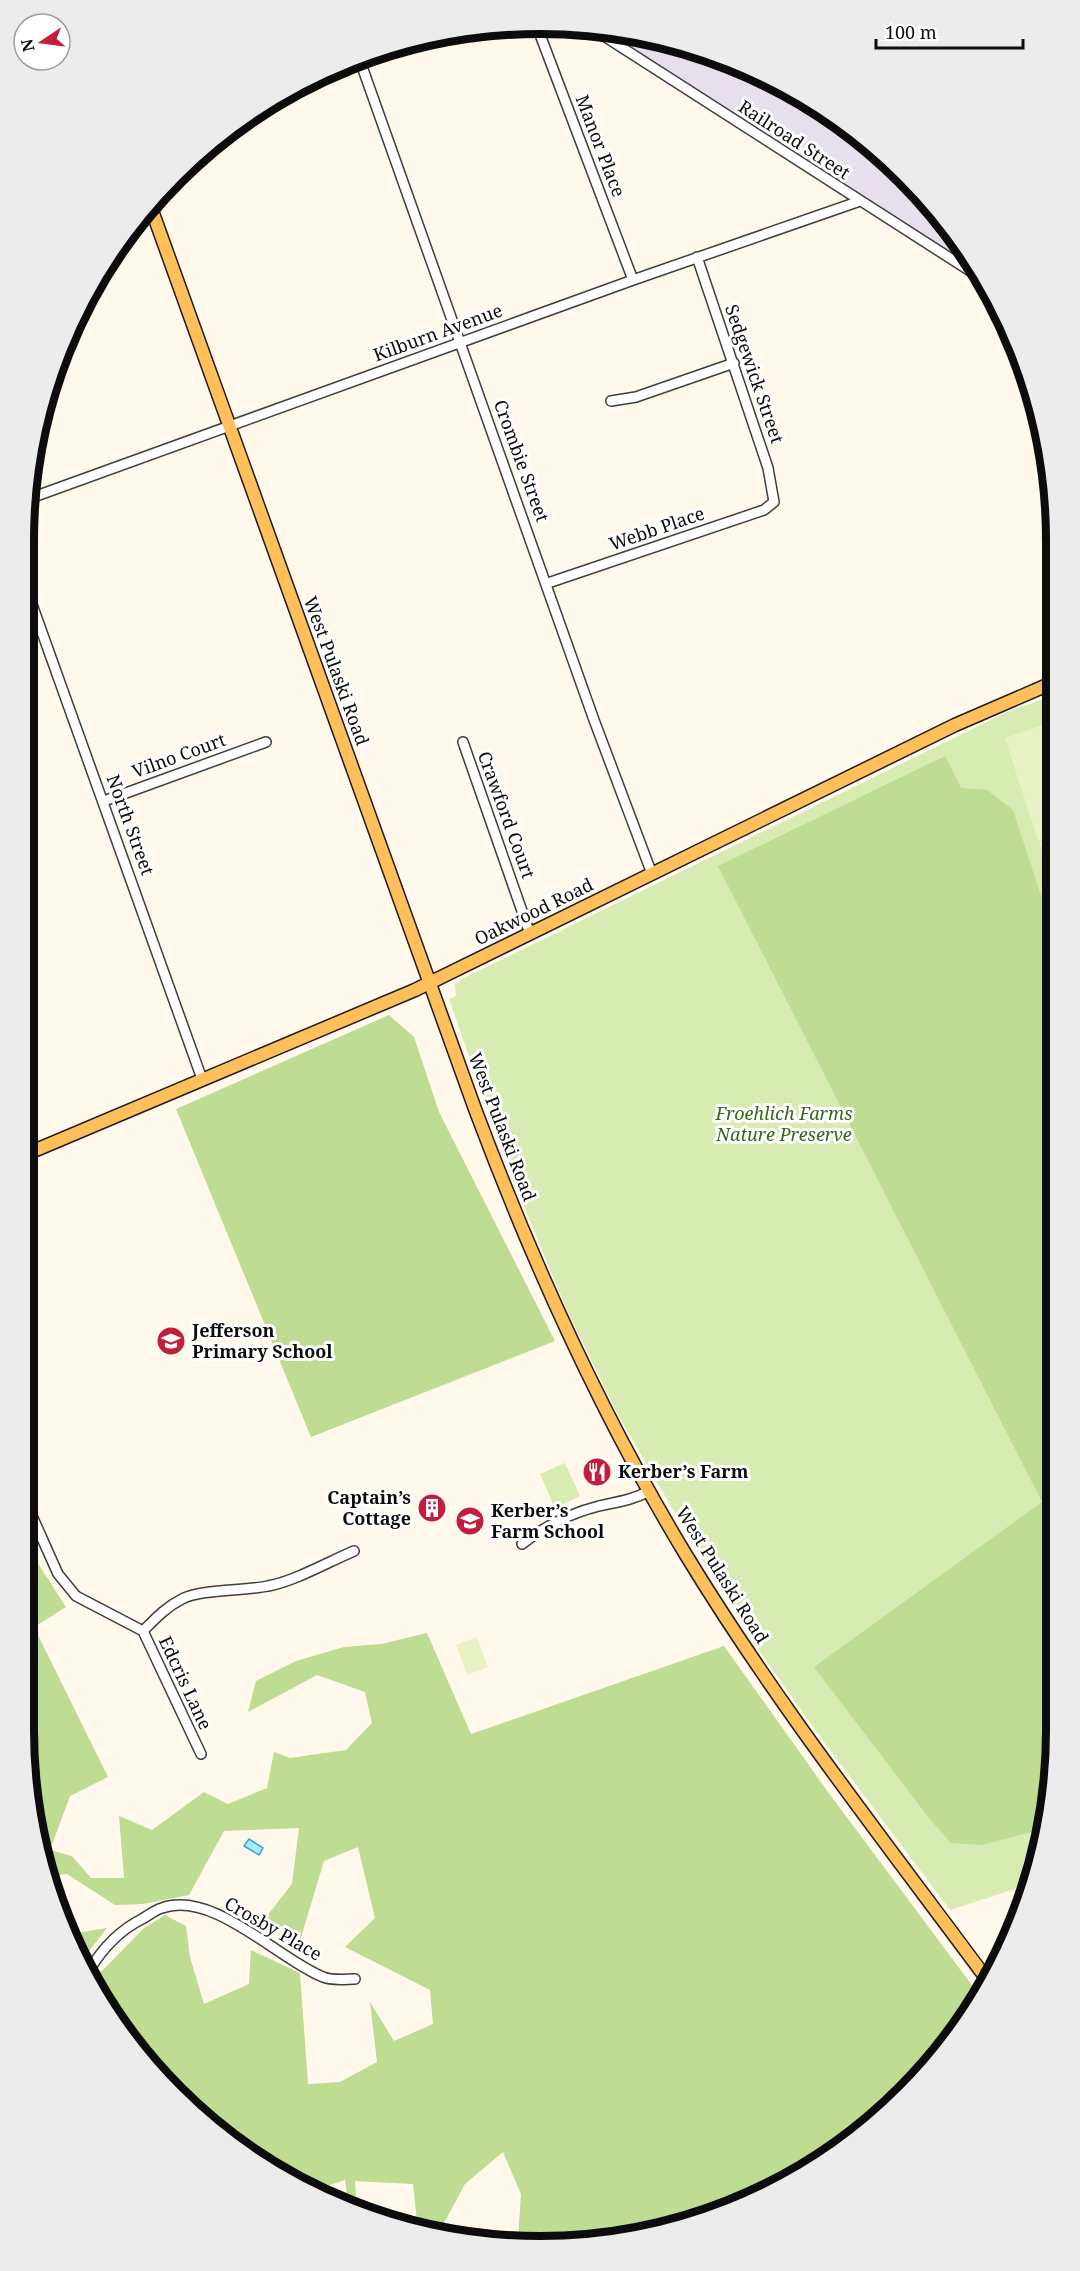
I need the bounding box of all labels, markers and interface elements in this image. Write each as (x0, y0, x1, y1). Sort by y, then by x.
north arrow (12, 12, 72, 72)
scale bar (876, 12, 1023, 50)
text: 100 m (885, 20, 937, 44)
text: N (15, 36, 40, 54)
street label: Manor Place (571, 91, 631, 200)
street label: Railroad Street (734, 94, 855, 184)
street label: Kilburn Avenue (370, 298, 505, 367)
street label: Sedgewick Street (720, 301, 790, 446)
street label: Crombie Street (489, 396, 555, 525)
street label: Webb Place (606, 501, 708, 556)
street label: West Pulaski Road (299, 593, 375, 749)
street label: Vilno Court (129, 727, 229, 783)
street label: Crawford Court (473, 748, 541, 882)
street label: North Street (102, 771, 160, 878)
street label: Oakwood Road (470, 872, 597, 950)
street label: West Pulaski Road (464, 1049, 542, 1204)
park label: Froehlich Farms Nature Preserve (714, 1101, 853, 1146)
place label: Jefferson Primary School (191, 1318, 333, 1363)
school or university icon: Jefferson Primary School (155, 1325, 187, 1357)
restaurant icon: Kerber’s Farm (581, 1456, 613, 1488)
place label: Kerber’s Farm (618, 1459, 749, 1483)
place label: Captain’s Cottage (327, 1485, 411, 1530)
building icon: Captain’s Cottage (416, 1492, 448, 1524)
place label: Kerber’s Farm School (491, 1498, 605, 1543)
street label: West Pulaski Road (671, 1502, 775, 1647)
school or university icon: Kerber’s Farm School (454, 1505, 486, 1537)
street label: Edcris Lane (154, 1632, 218, 1733)
street label: Crosby Place (220, 1891, 327, 1966)

